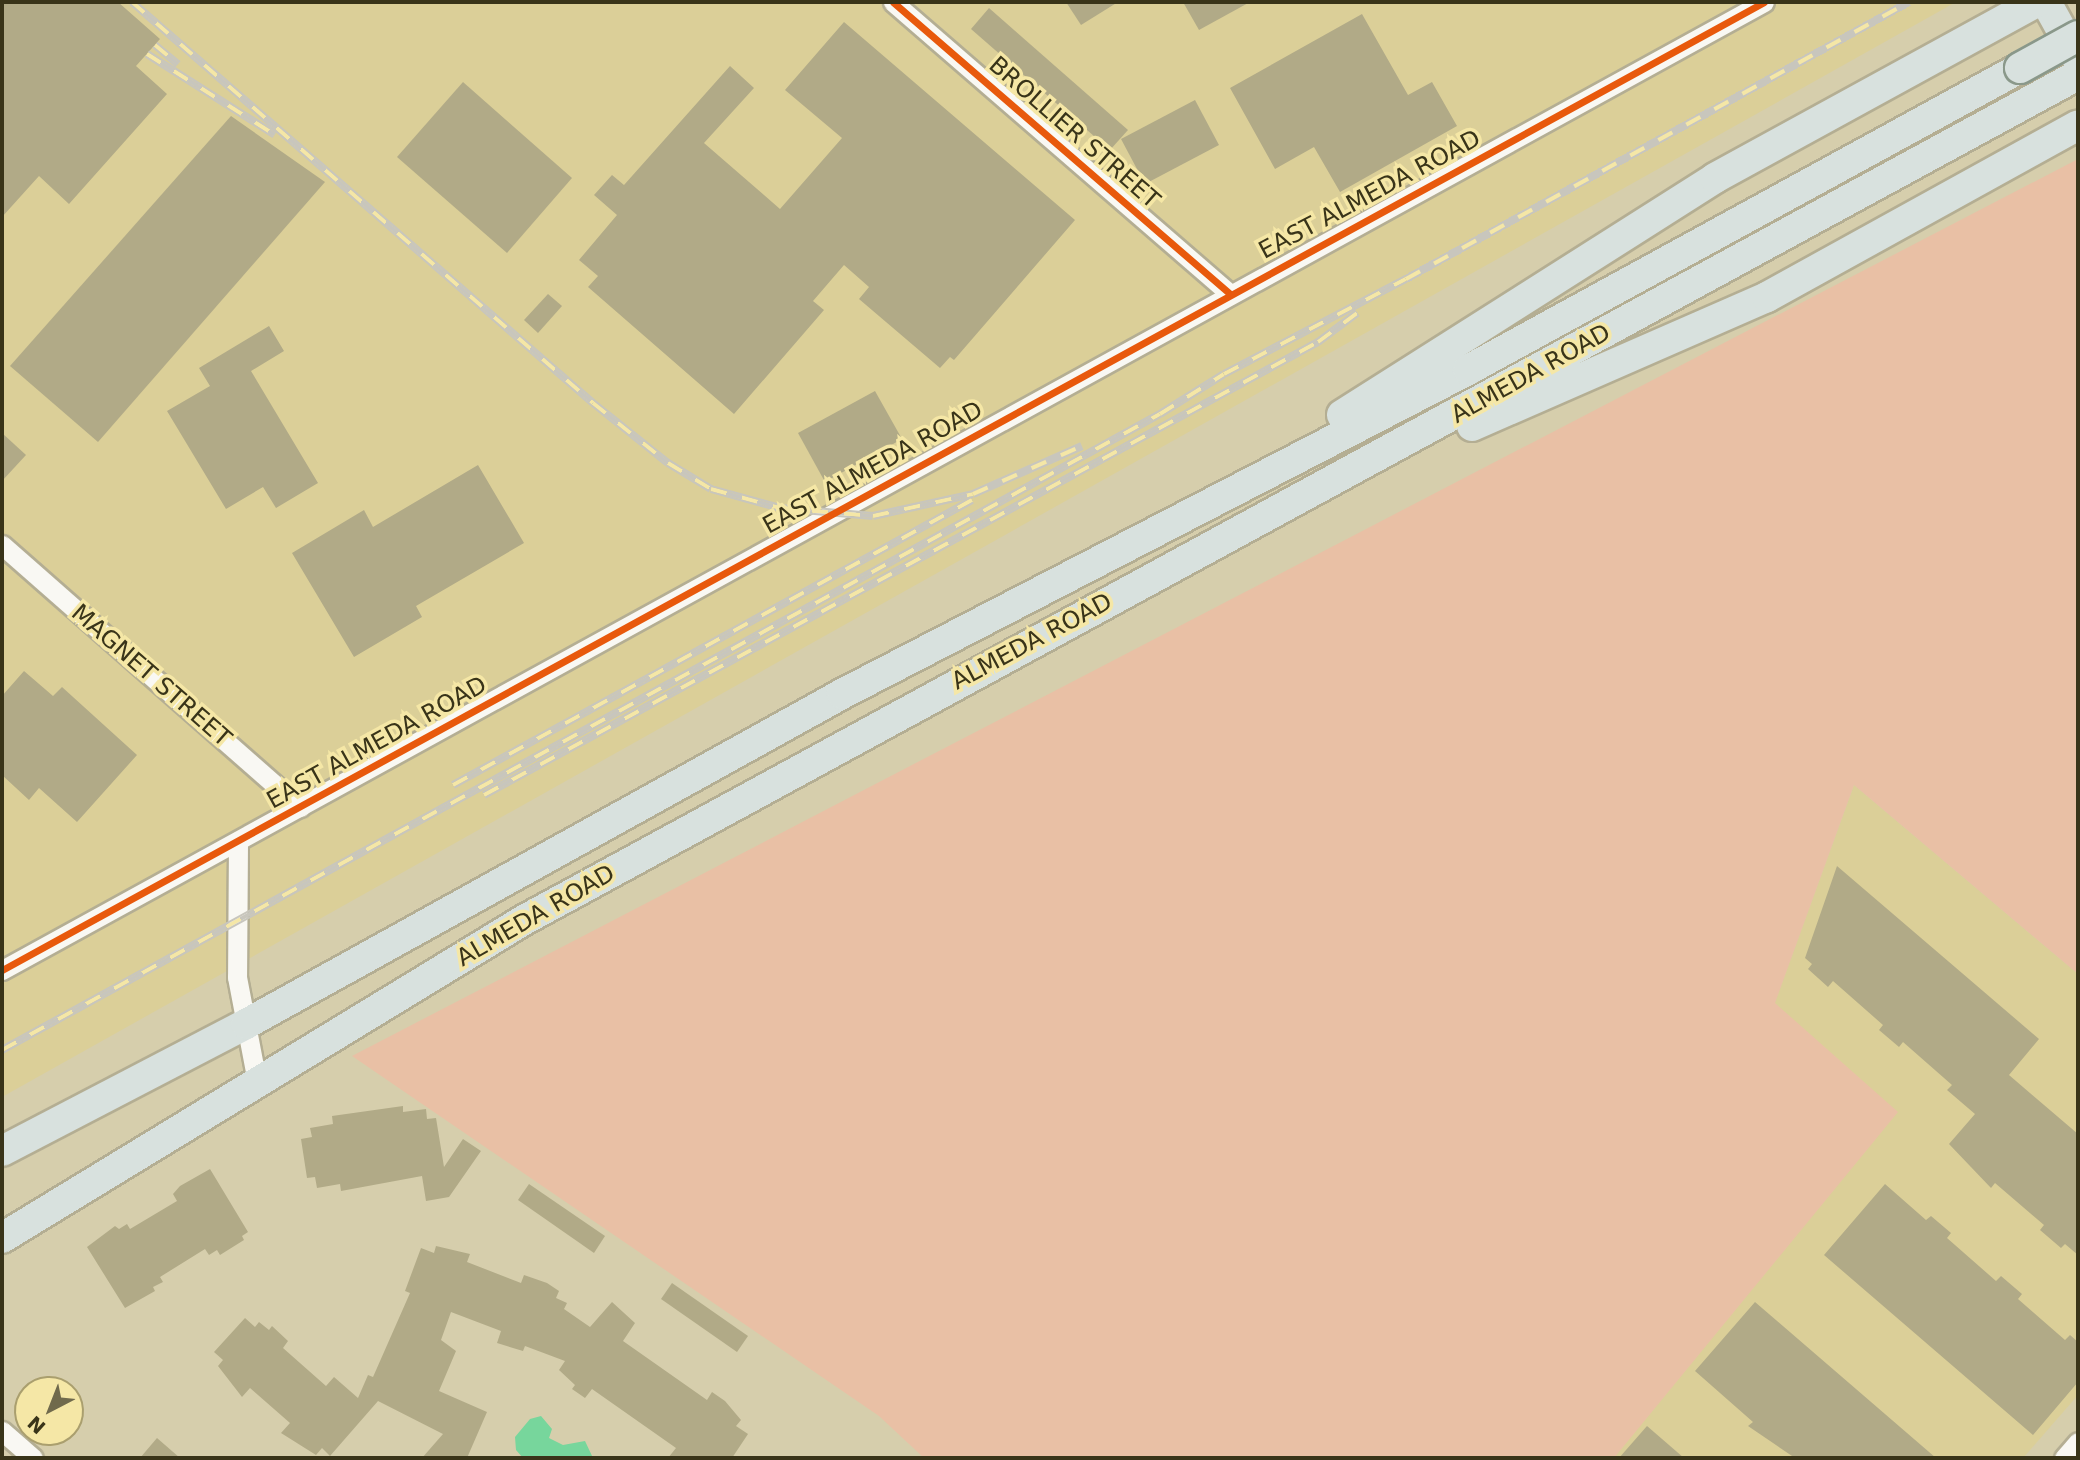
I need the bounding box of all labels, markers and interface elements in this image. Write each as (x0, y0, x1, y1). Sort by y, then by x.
street label: BROLLIER STREET (983, 51, 1165, 215)
street label: EAST ALMEDA ROAD (1254, 124, 1486, 266)
street label: ALMEDA ROAD (1446, 318, 1616, 430)
street label: EAST ALMEDA ROAD (758, 396, 988, 540)
street label: ALMEDA ROAD (947, 588, 1117, 696)
street label: MAGNET STREET (65, 599, 237, 753)
street label: EAST ALMEDA ROAD (262, 671, 492, 815)
street label: ALMEDA ROAD (452, 859, 620, 973)
north arrow (14, 1376, 84, 1446)
text: N (23, 1412, 50, 1439)

